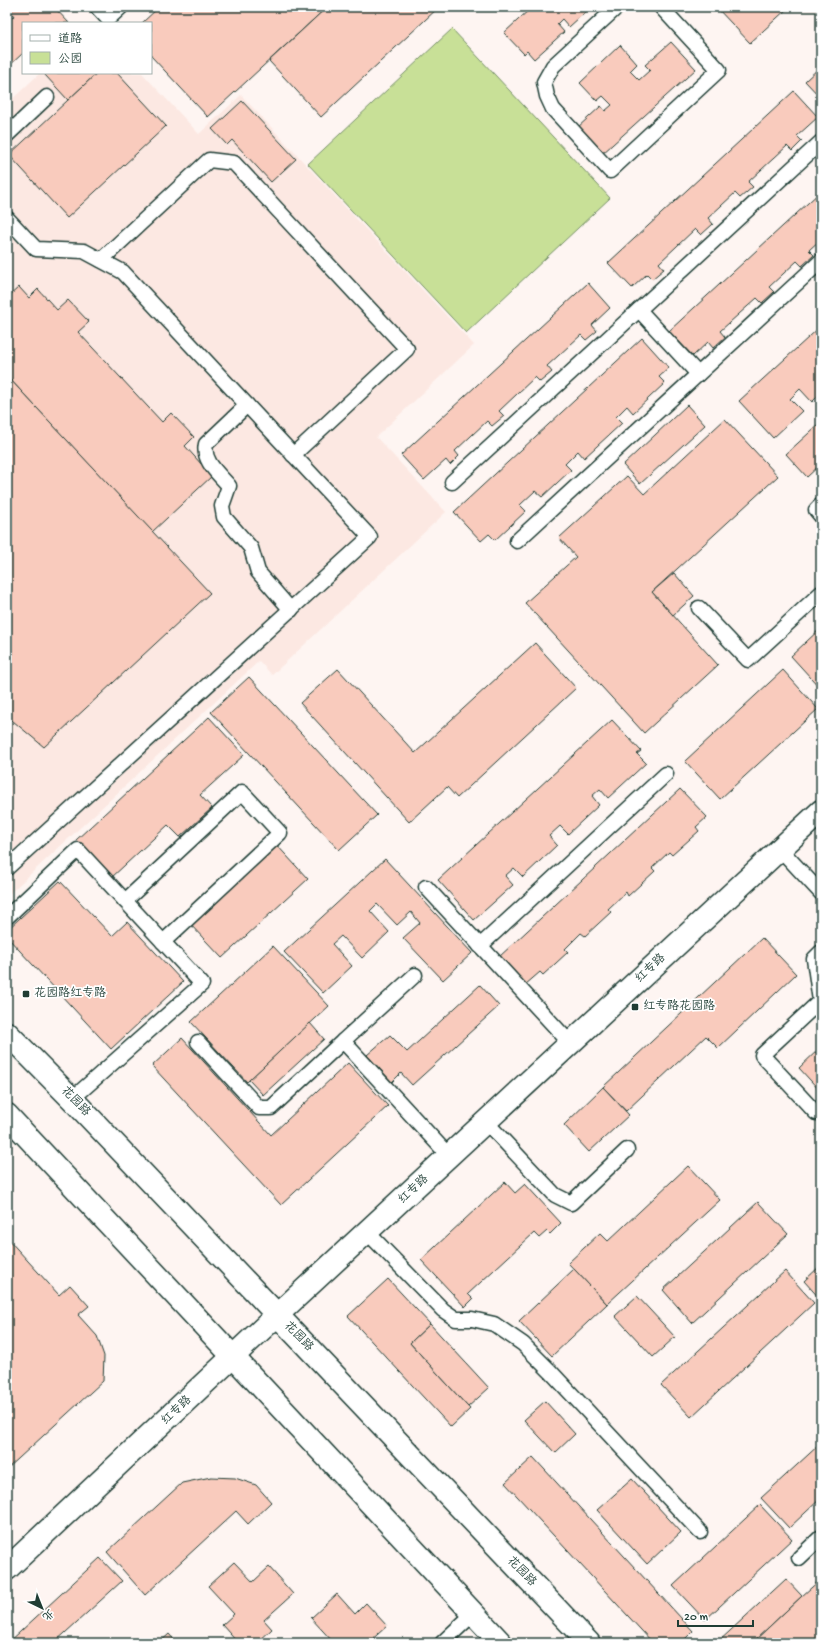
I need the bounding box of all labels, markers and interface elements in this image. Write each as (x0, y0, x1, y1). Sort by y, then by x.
legend (22, 22, 152, 74)
text: 道路 (58, 32, 82, 47)
text: 公园 (58, 52, 82, 67)
street label: 红专路 (632, 951, 669, 986)
place label: 花园路红专路 (34, 986, 106, 1001)
marker: 花园路红专路 (21, 989, 31, 999)
place label: 红专路花园路 (643, 999, 715, 1014)
marker: 红专路花园路 (630, 1002, 640, 1012)
street label: 花园路 (57, 1083, 93, 1120)
street label: 红专路 (395, 1172, 432, 1207)
street label: 花园路 (280, 1318, 316, 1355)
street label: 红专路 (158, 1393, 195, 1428)
street label: 花园路 (503, 1553, 539, 1590)
north arrow (22, 1588, 62, 1628)
scale bar (678, 1602, 753, 1628)
text: 北 (39, 1606, 56, 1622)
text: 20 m (684, 1611, 709, 1625)

